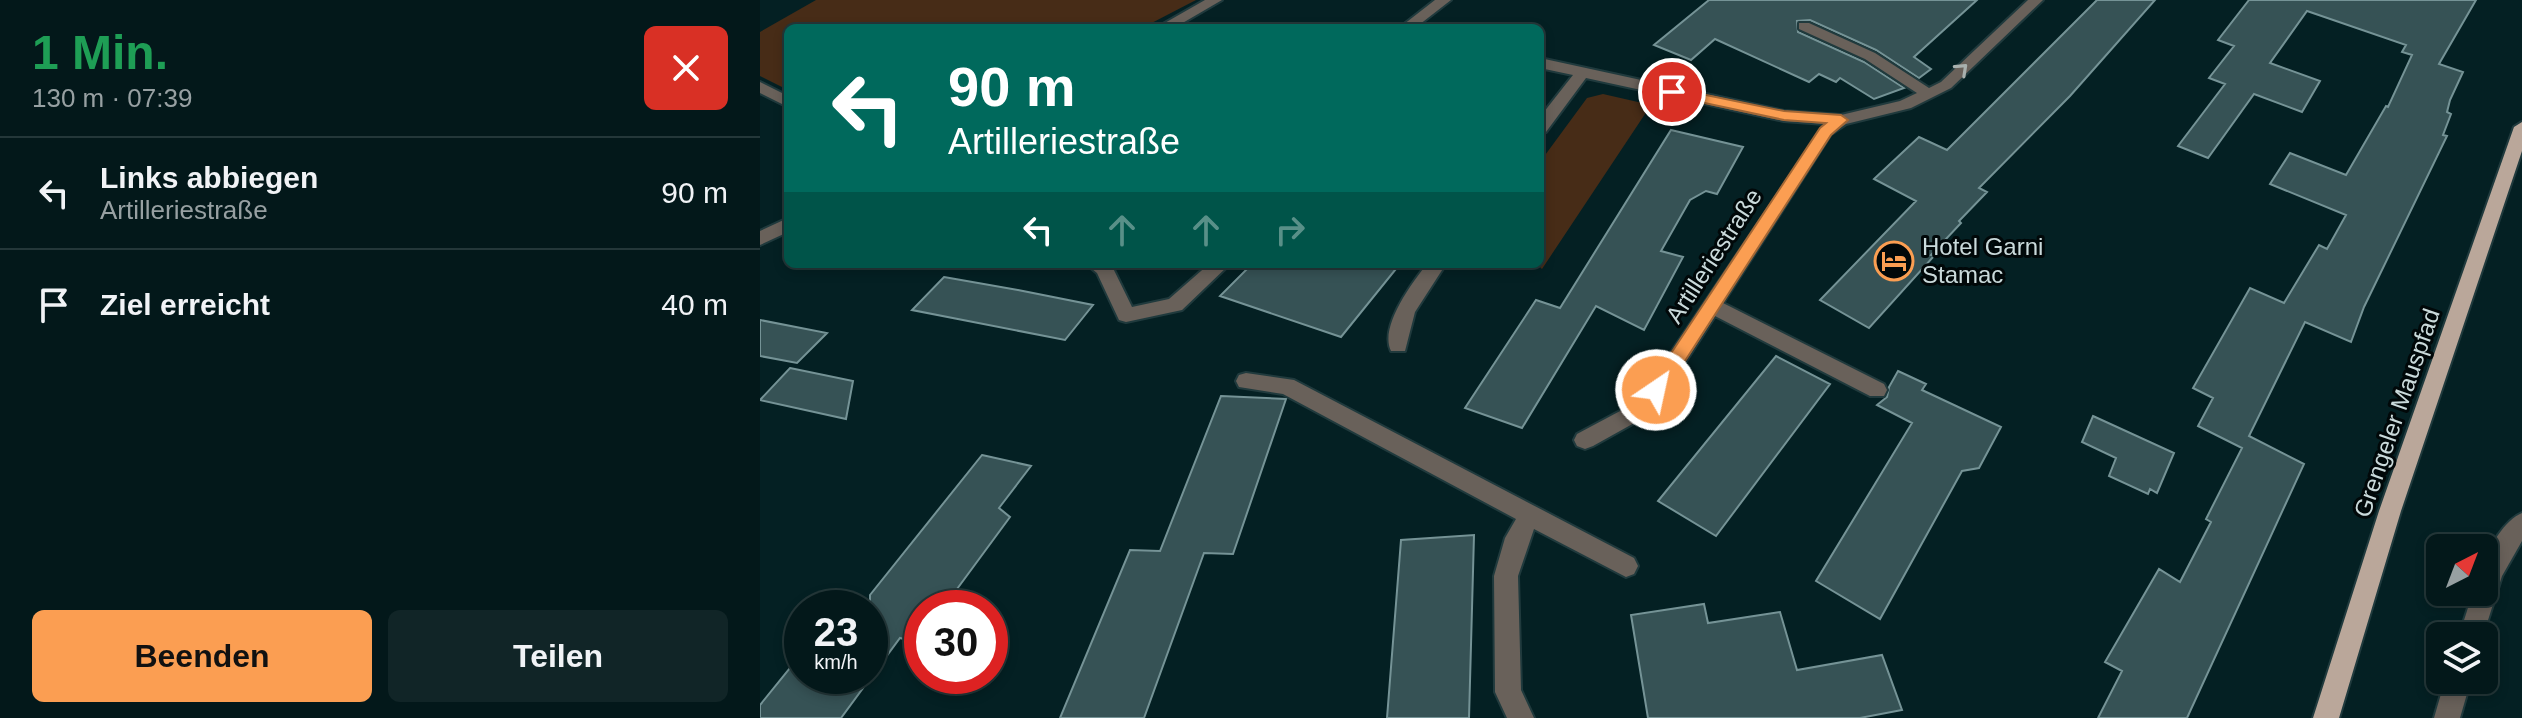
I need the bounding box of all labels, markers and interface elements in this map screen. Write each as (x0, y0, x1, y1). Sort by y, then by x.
text: 1 Min. (32, 26, 168, 79)
button: close (644, 26, 728, 110)
text: 90 m (948, 55, 1076, 118)
icon: left (816, 56, 920, 160)
pin (1638, 58, 1706, 126)
one-way arrow (1953, 64, 1967, 79)
icon: arrive (1650, 70, 1694, 114)
text: 130 m · 07:39 (32, 83, 192, 113)
text: Artilleriestraße (948, 121, 1180, 162)
text: Links abbiegen (100, 161, 318, 194)
icon: left (32, 171, 76, 215)
text: 90 m (661, 176, 728, 209)
street label: Artilleriestraße (1660, 184, 1767, 328)
text: Artilleriestraße (100, 195, 268, 225)
icon: left (1016, 208, 1060, 252)
icon: ahead (1100, 208, 1144, 252)
icon: ahead (1184, 208, 1228, 252)
icon: right (1268, 208, 1312, 252)
place label: Hotel Garni Stamac (1922, 233, 2043, 288)
hotel icon: Hotel Garni Stamac (1873, 240, 1915, 282)
icon: arrive (32, 283, 76, 327)
text: Ziel erreicht (100, 288, 270, 321)
text: 40 m (661, 288, 728, 321)
street label: Grengeler Mauspfad (2348, 305, 2445, 521)
position arrow (1614, 348, 1698, 432)
north arrow (2426, 534, 2498, 606)
map controls (2426, 534, 2498, 694)
speed limit sign: 30 (904, 590, 1008, 694)
button: Beenden (32, 610, 372, 702)
button: Teilen (388, 610, 728, 702)
text: 23 (814, 610, 858, 654)
button: layers (2426, 622, 2498, 694)
text: km/h (814, 651, 858, 673)

